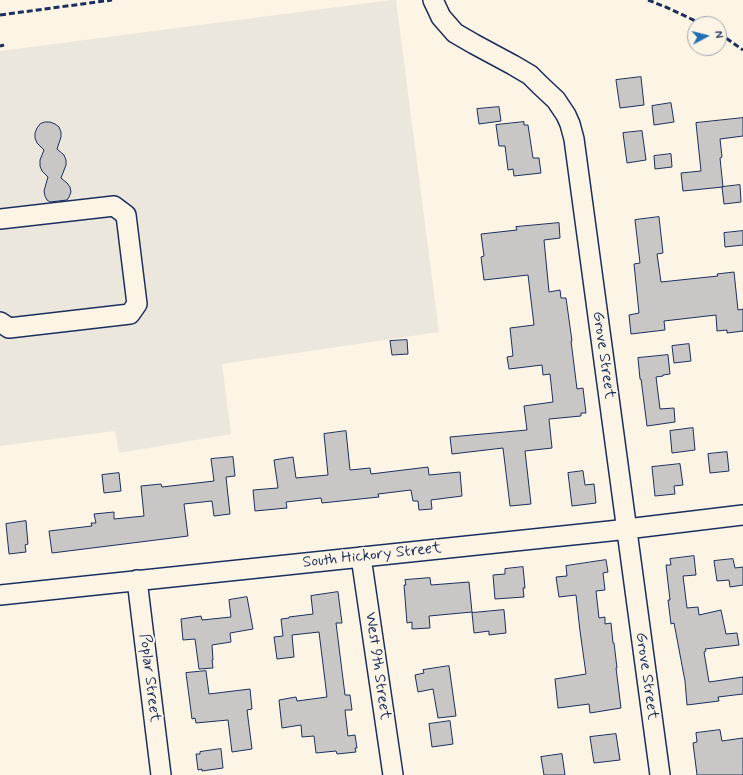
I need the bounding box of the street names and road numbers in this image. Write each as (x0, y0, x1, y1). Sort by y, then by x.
street label: Grove Street (587, 310, 619, 400)
street label: South Hickory Street (302, 539, 442, 573)
street label: West 9th Street (360, 611, 394, 721)
street label: Grove Street (630, 631, 662, 721)
street label: Poplar Street (134, 633, 164, 723)

